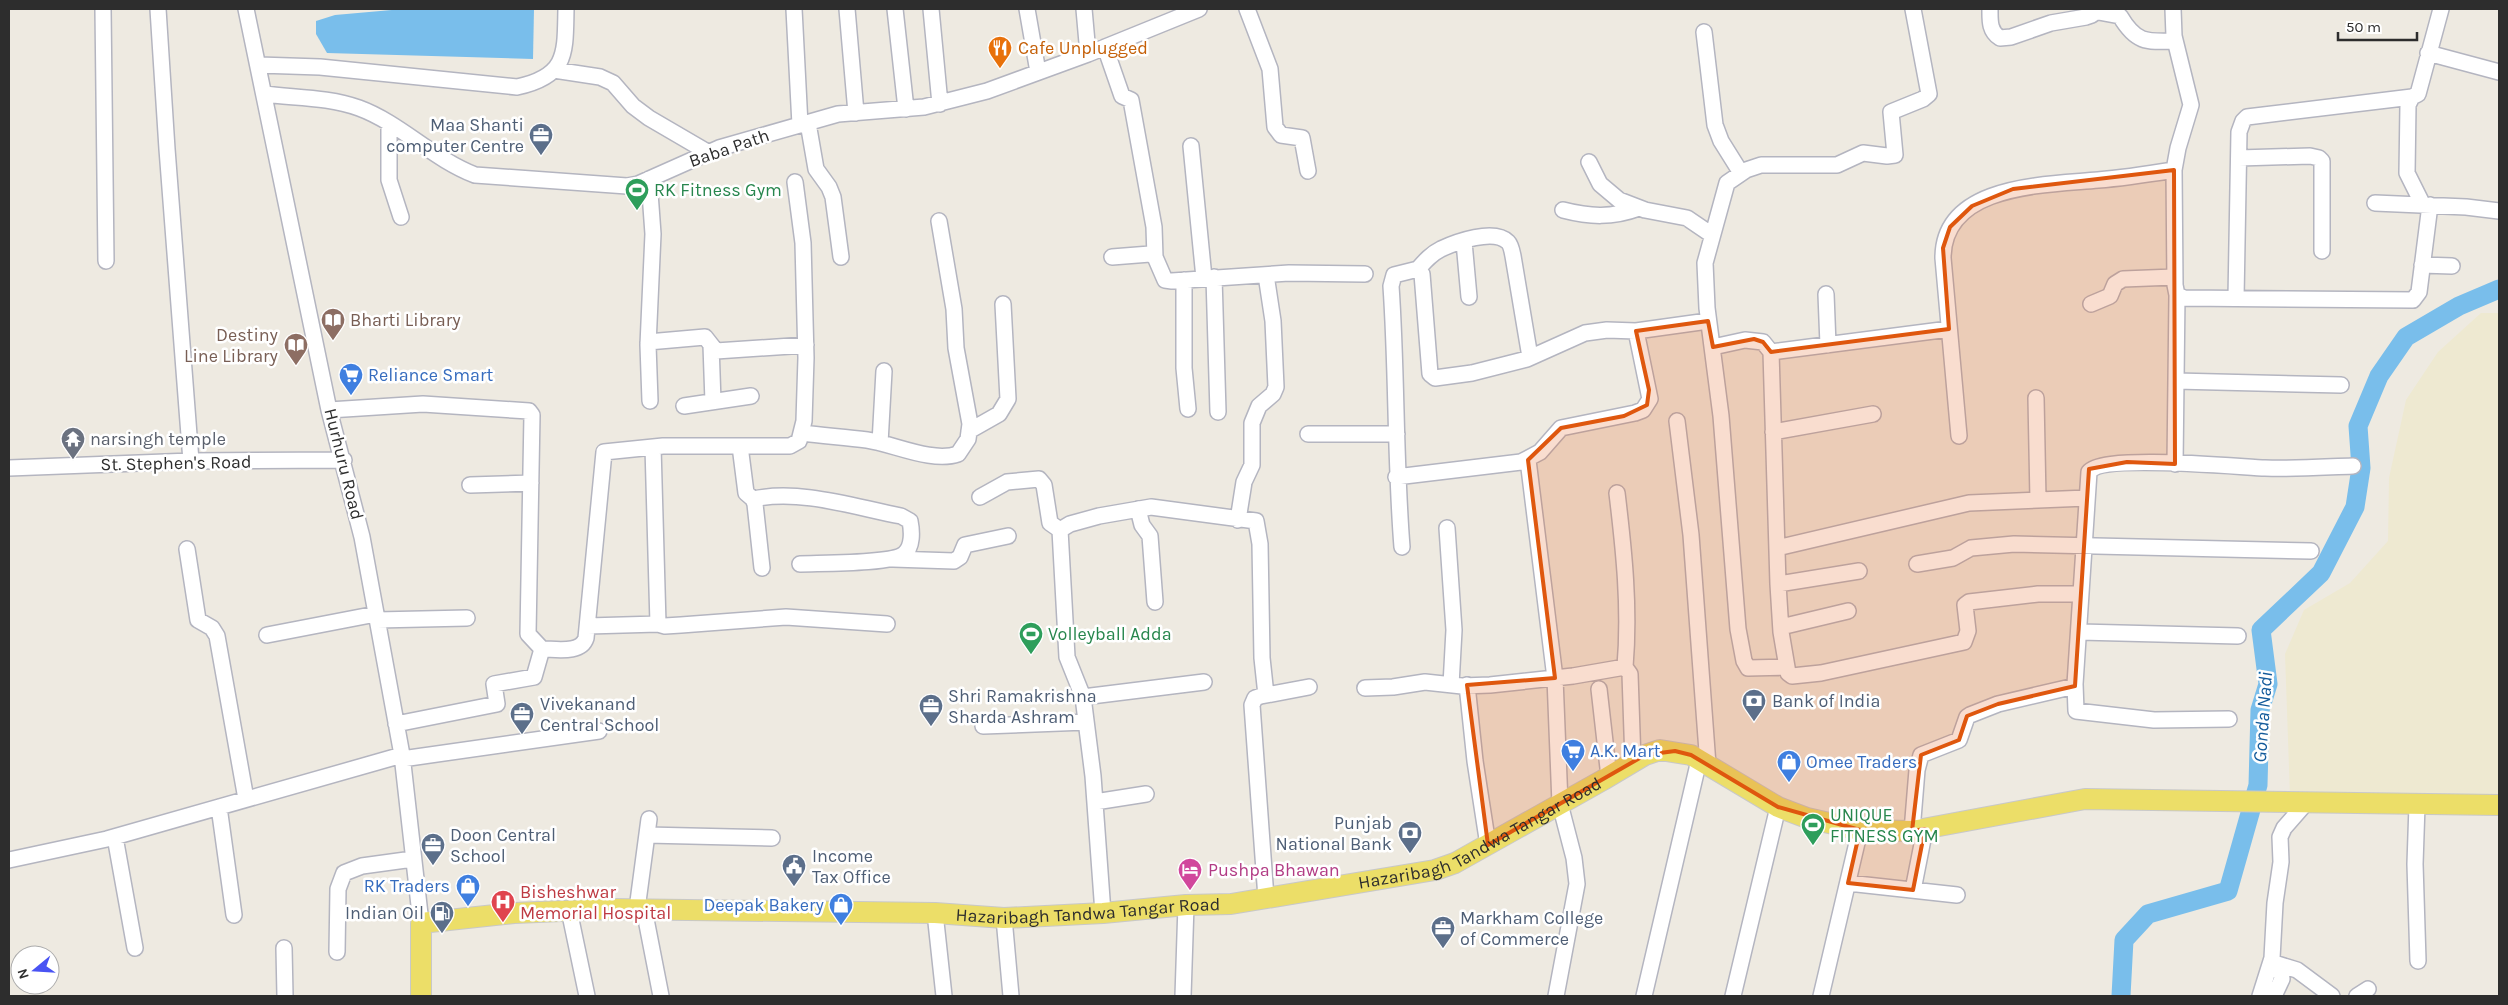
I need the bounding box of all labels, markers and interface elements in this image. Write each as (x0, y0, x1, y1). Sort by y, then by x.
scale bar (2338, 10, 2417, 42)
text: 50 m (2346, 18, 2381, 36)
restaurant icon: Cafe Unplugged (987, 35, 1013, 69)
place label: Cafe Unplugged (1018, 37, 1148, 59)
place label: Maa Shanti computer Centre (386, 114, 524, 157)
office icon: Maa Shanti computer Centre (528, 122, 554, 156)
street label: Baba Path (686, 124, 772, 172)
sports icon: RK Fitness Gym (624, 177, 650, 211)
place label: RK Fitness Gym (654, 179, 782, 201)
library icon: Bharti Library (320, 307, 346, 341)
place label: Bharti Library (350, 309, 461, 331)
place label: Destiny Line Library (184, 324, 279, 367)
library icon: Destiny Line Library (283, 332, 309, 366)
supermarket icon: Reliance Smart (338, 362, 364, 396)
place label: Reliance Smart (368, 364, 493, 386)
street label: Hurhuru Road (319, 406, 369, 522)
temple icon: narsingh temple (60, 426, 86, 460)
place label: narsingh temple (90, 428, 226, 450)
street label: St. Stephen's Road (100, 451, 252, 475)
sports icon: Volleyball Adda (1018, 621, 1044, 655)
place label: Volleyball Adda (1048, 623, 1172, 645)
water label: Gonda Nadi (2249, 671, 2277, 763)
place label: Shri Ramakrishna Sharda Ashram (948, 685, 1097, 728)
bank icon: Bank of India (1741, 688, 1767, 722)
place label: Bank of India (1772, 690, 1881, 712)
place label: Vivekanand Central School (540, 693, 659, 736)
office icon: Shri Ramakrishna Sharda Ashram (918, 693, 944, 727)
office icon: Vivekanand Central School (509, 701, 535, 735)
supermarket icon: A.K. Mart (1560, 738, 1586, 772)
place label: A.K. Mart (1590, 740, 1661, 762)
shop icon: Omee Traders (1776, 749, 1802, 783)
place label: Omee Traders (1806, 751, 1917, 773)
street label: Hazaribagh Tandwa Tangar Road (1357, 772, 1605, 894)
place label: UNIQUE FITNESS GYM (1830, 804, 1939, 847)
place label: Punjab National Bank (1276, 812, 1392, 855)
sports icon: UNIQUE FITNESS GYM (1800, 812, 1826, 846)
bank icon: Punjab National Bank (1397, 820, 1423, 854)
place label: Doon Central School (450, 824, 556, 867)
office icon: Doon Central School (420, 832, 446, 866)
place label: Income Tax Office (812, 845, 891, 888)
public building icon: Income Tax Office (781, 853, 807, 887)
hotel icon: Pushpa Bhawan (1177, 857, 1203, 891)
place label: Pushpa Bhawan (1208, 859, 1340, 881)
shop icon: RK Traders (455, 873, 481, 907)
place label: RK Traders (364, 875, 450, 897)
place label: Bisheshwar Memorial Hospital (520, 881, 671, 924)
hospital icon: Bisheshwar Memorial Hospital (490, 889, 516, 923)
shop icon: Deepak Bakery (828, 892, 854, 926)
street label: Hazaribagh Tandwa Tangar Road (955, 893, 1220, 929)
place label: Deepak Bakery (703, 894, 825, 916)
fuel station icon: Indian Oil (429, 900, 455, 934)
place label: Indian Oil (345, 902, 424, 924)
place label: Markham College of Commerce (1460, 907, 1603, 950)
office icon: Markham College of Commerce (1430, 915, 1456, 949)
north arrow (10, 945, 60, 995)
text: N (13, 966, 33, 981)

